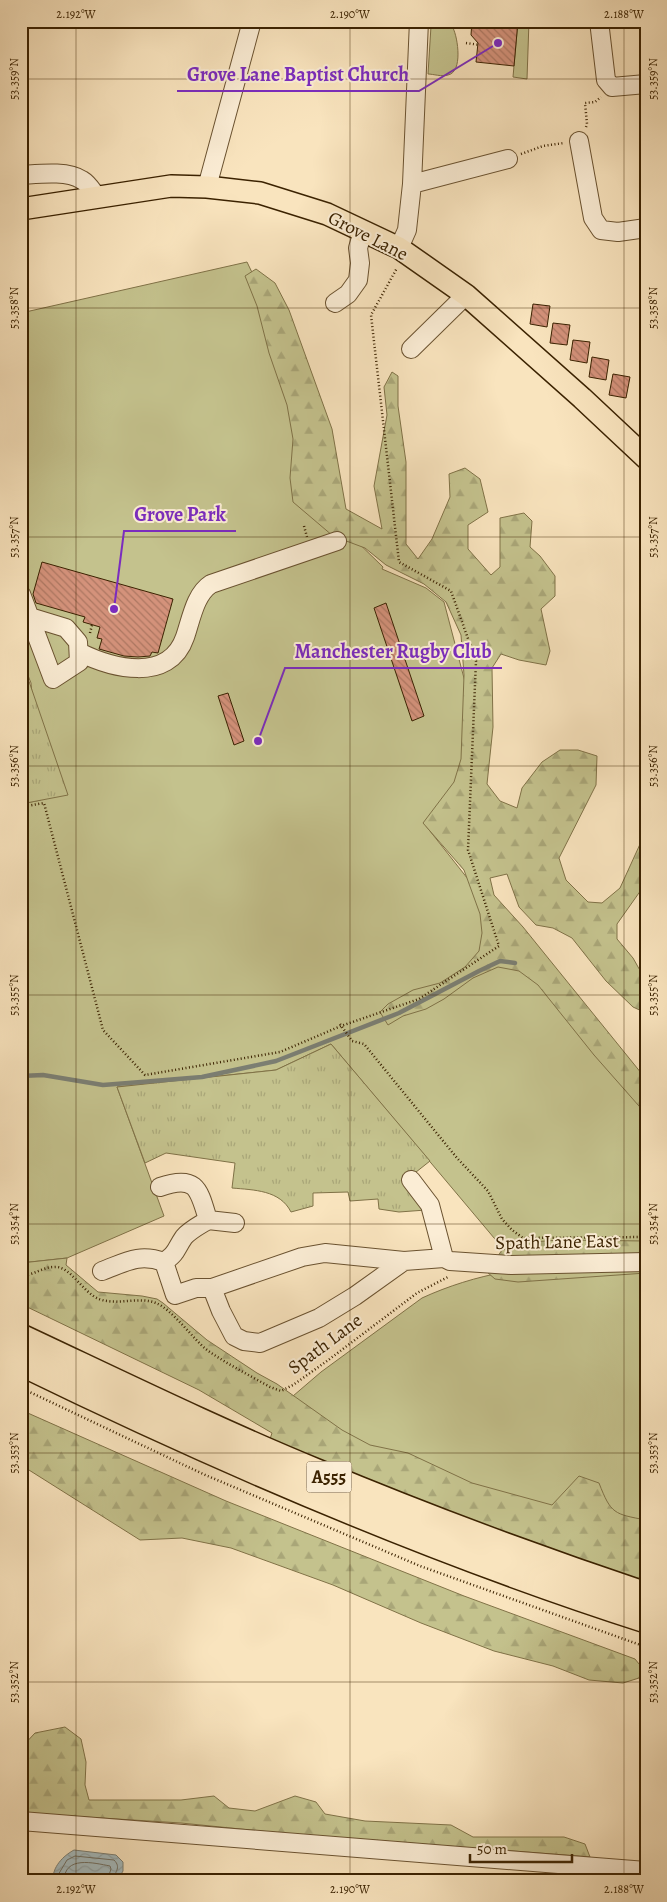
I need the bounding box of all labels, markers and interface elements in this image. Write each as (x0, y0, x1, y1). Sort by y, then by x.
text: 2.192°W (56, 6, 97, 22)
text: 2.190°W (330, 6, 371, 22)
text: 2.188°W (604, 6, 645, 22)
callout: Grove Lane Baptist Church (177, 56, 419, 91)
text: 53.359°N (6, 58, 22, 100)
text: 53.359°N (645, 58, 661, 100)
text: Grove Lane Baptist Church (187, 61, 409, 88)
street label: Grove Lane (324, 205, 412, 267)
text: 53.358°N (6, 287, 22, 329)
text: 53.358°N (645, 287, 661, 329)
callout: Grove Park (124, 496, 236, 531)
text: Grove Park (134, 501, 226, 528)
text: 53.357°N (6, 516, 22, 558)
text: 53.357°N (645, 516, 661, 558)
callout: Manchester Rugby Club (285, 633, 502, 668)
text: Manchester Rugby Club (294, 638, 492, 665)
text: 53.356°N (6, 745, 22, 787)
text: 53.356°N (645, 745, 661, 787)
text: 53.355°N (6, 974, 22, 1016)
text: 53.355°N (645, 974, 661, 1016)
text: 53.354°N (6, 1203, 22, 1245)
text: 53.354°N (645, 1203, 661, 1245)
street label: Spath Lane East (495, 1228, 619, 1256)
street label: Spath Lane (283, 1308, 367, 1380)
text: 53.353°N (6, 1432, 22, 1474)
text: 53.353°N (645, 1432, 661, 1474)
road number: A555 (306, 1461, 352, 1492)
text: 53.352°N (6, 1661, 22, 1703)
text: 53.352°N (645, 1661, 661, 1703)
scale bar (470, 1832, 572, 1864)
text: 50 m (477, 1839, 507, 1859)
text: 2.192°W (56, 1881, 97, 1897)
text: 2.190°W (330, 1881, 371, 1897)
text: 2.188°W (604, 1881, 645, 1897)

